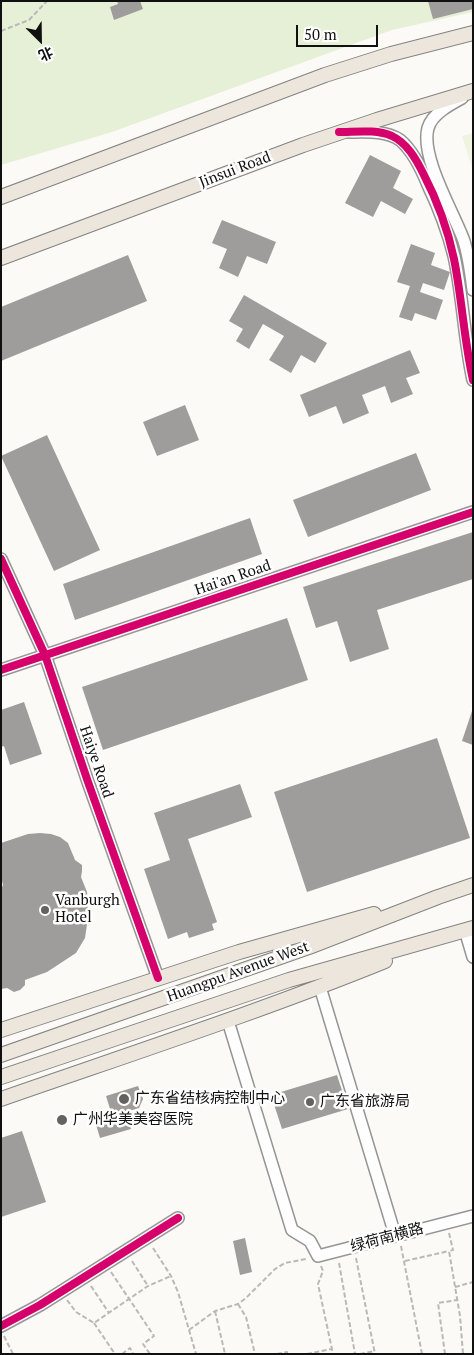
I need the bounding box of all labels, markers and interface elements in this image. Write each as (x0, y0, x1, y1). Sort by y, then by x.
north arrow (15, 15, 65, 65)
scale bar (299, 15, 382, 47)
text: 50 m (304, 24, 337, 44)
text: 北 (36, 43, 56, 66)
street label: Jinsui Road (197, 148, 273, 192)
street label: Hai'an Road (192, 557, 274, 599)
street label: Haiye Road (75, 724, 117, 800)
place label: Vanburgh Hotel (55, 892, 120, 927)
marker: Vanburgh Hotel (39, 904, 51, 916)
street label: Huangpu Avenue West (164, 938, 312, 1006)
place label: 广东省结核病控制中心 (135, 1090, 285, 1108)
marker: 广东省结核病控制中心 (117, 1092, 131, 1106)
place label: 广东省旅游局 (320, 1093, 410, 1111)
marker: 广东省旅游局 (304, 1096, 316, 1108)
place label: 广州华美美容医院 (73, 1111, 193, 1129)
marker: 广州华美美容医院 (55, 1113, 69, 1127)
street label: 绿荷南横路 (348, 1220, 426, 1256)

